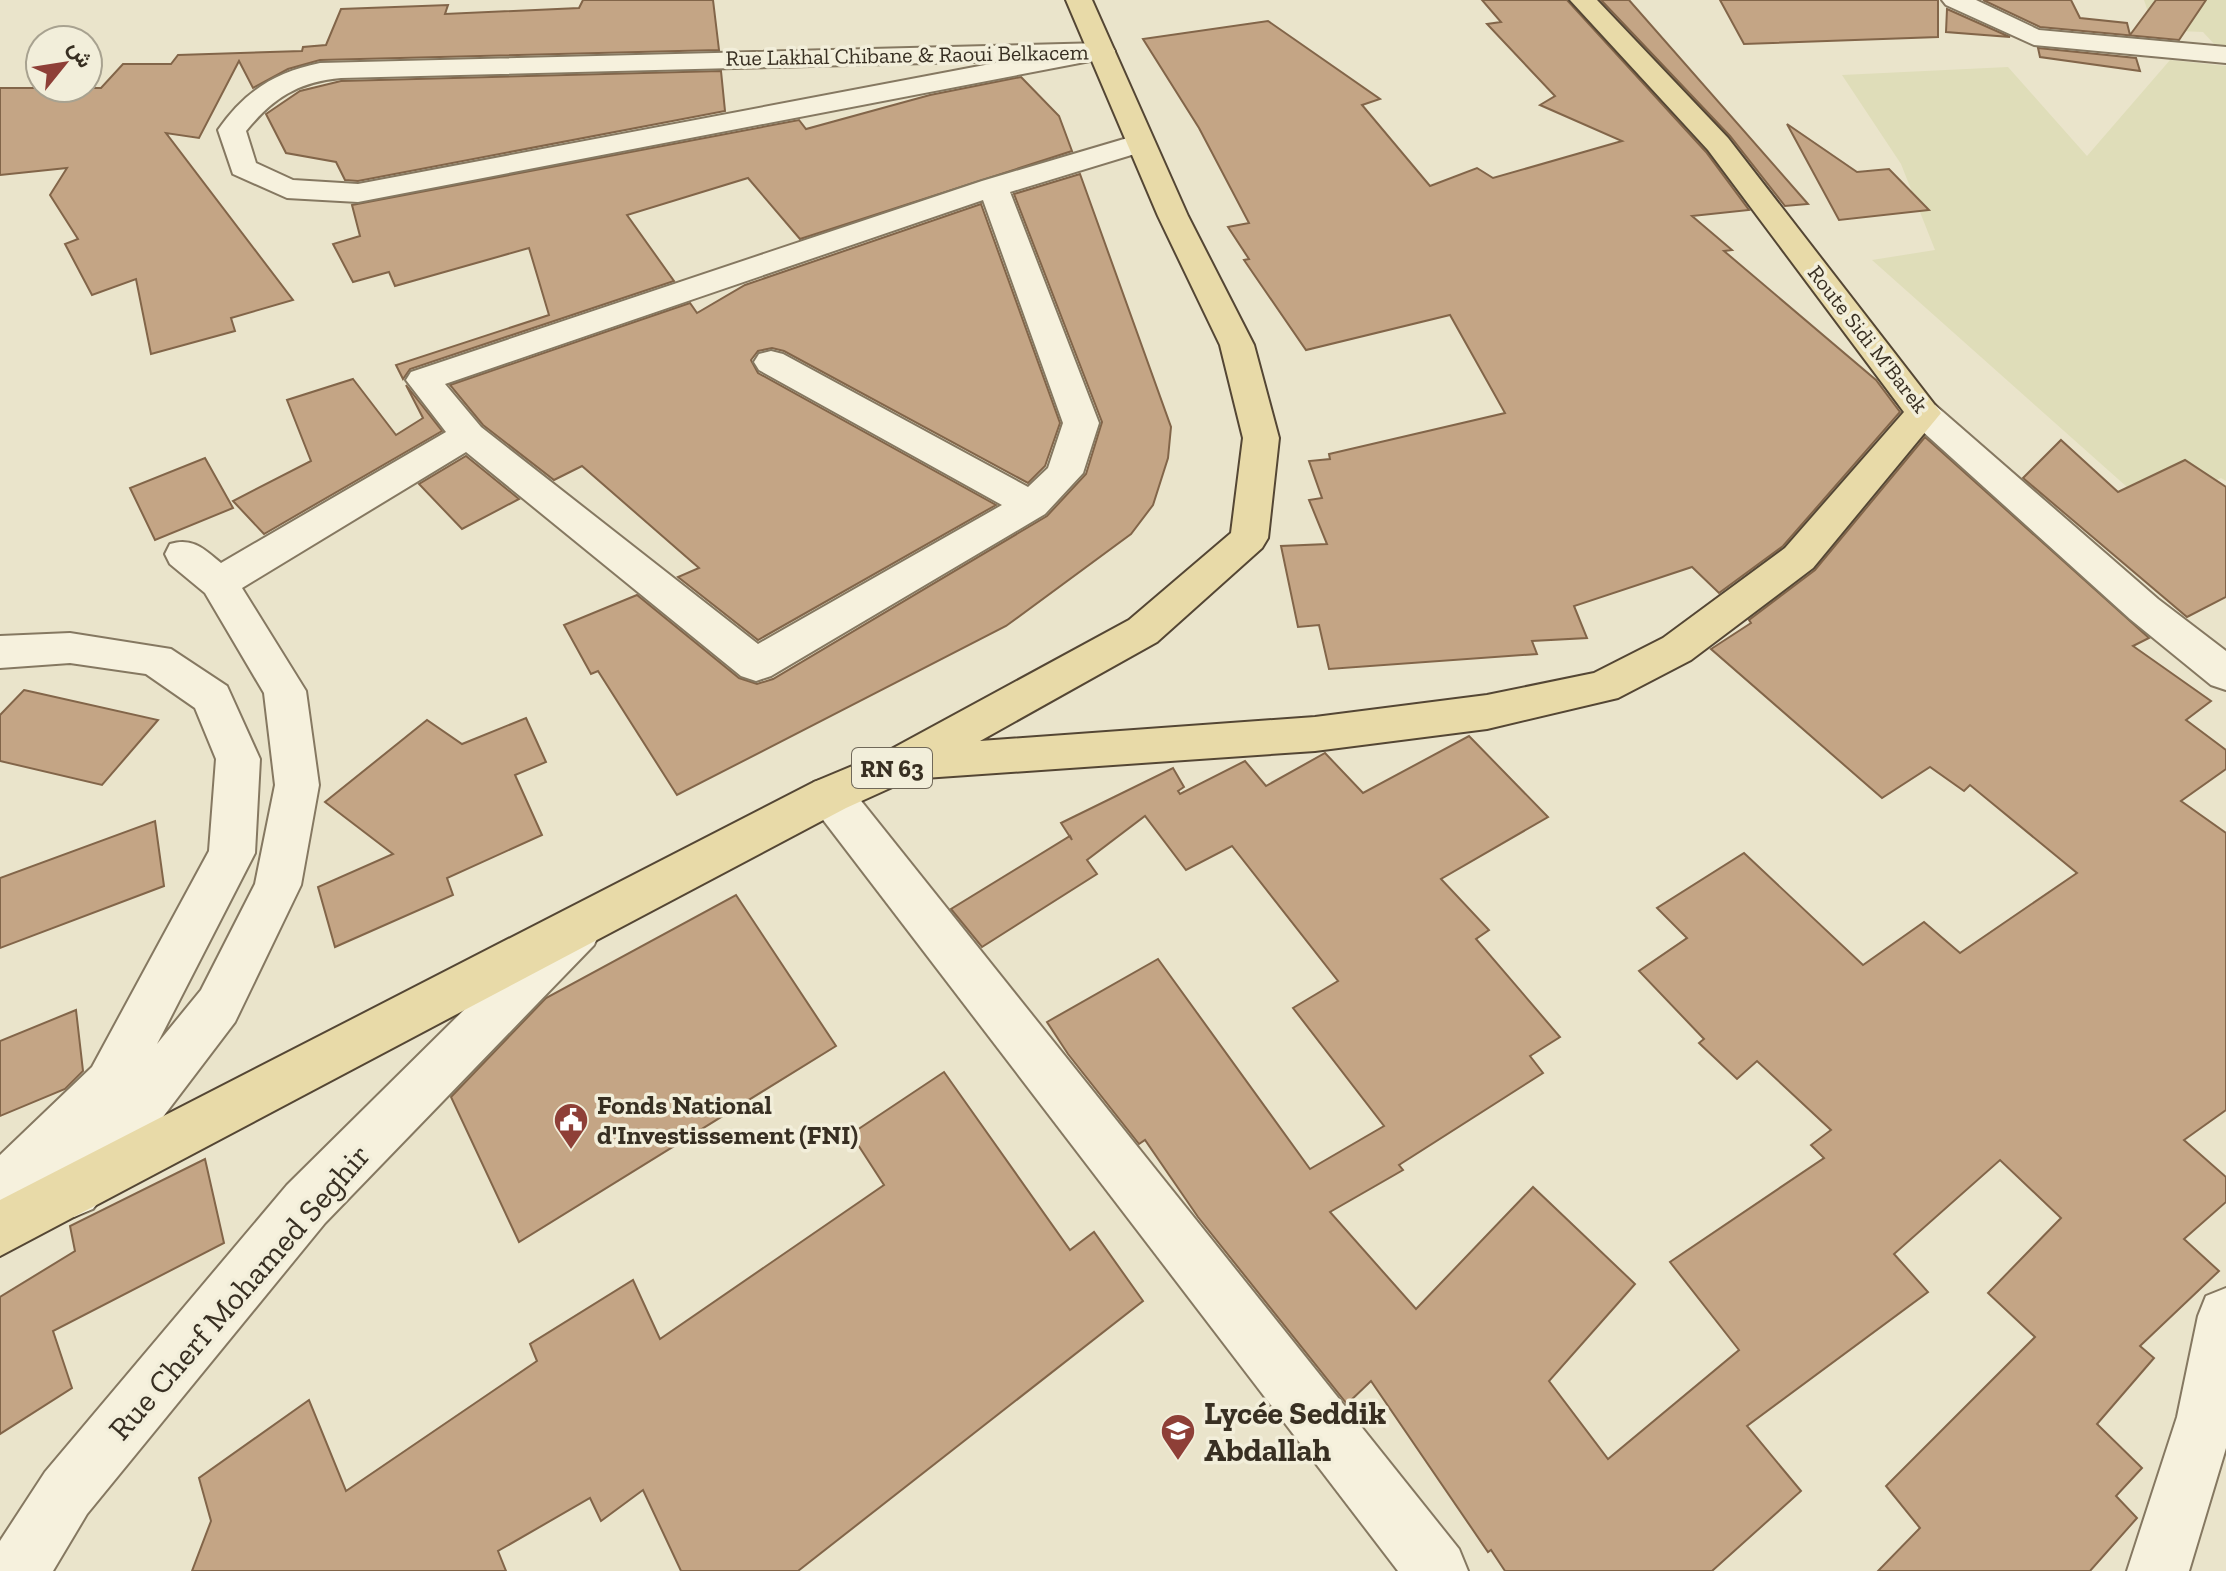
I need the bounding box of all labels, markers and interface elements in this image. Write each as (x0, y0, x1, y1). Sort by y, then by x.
north arrow (24, 24, 104, 104)
text: ش (63, 36, 99, 72)
street label: Rue Lakhal Chibane & Raoui Belkacem (725, 38, 1089, 72)
street label: Route Sidi M'Barek (1802, 260, 1934, 419)
road number: RN 63 (852, 748, 932, 788)
place label: Fonds National d'Investissement (FNI) (597, 1089, 858, 1151)
public building icon: Fonds National d'Investissement (FNI) (552, 1101, 590, 1151)
street label: Rue Cherf Mohamed Seghir (100, 1136, 378, 1448)
place label: Lycée Seddik Abdallah (1204, 1394, 1386, 1469)
school or university icon: Lycée Seddik Abdallah (1159, 1412, 1197, 1462)

